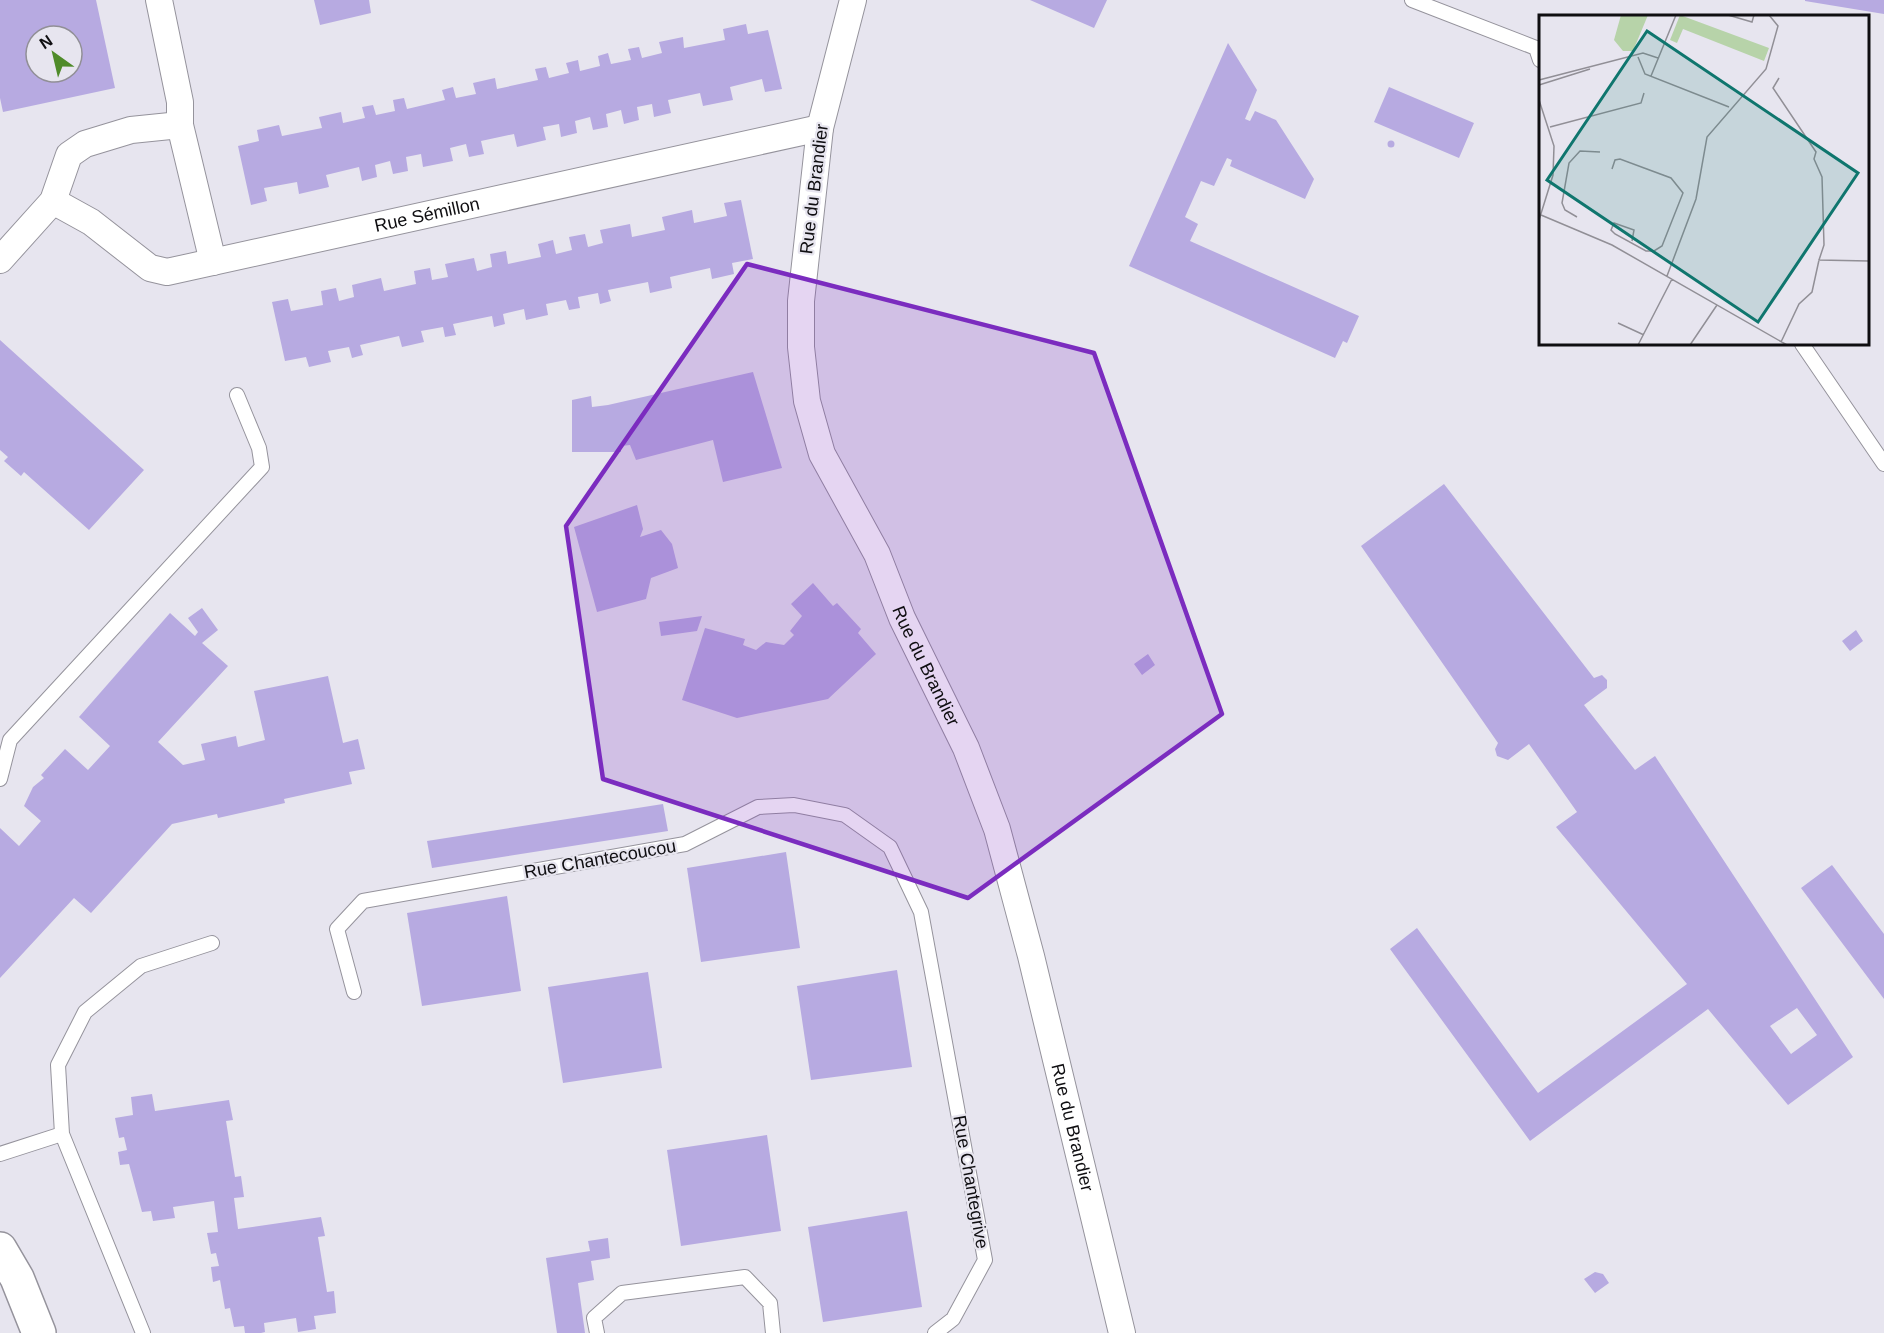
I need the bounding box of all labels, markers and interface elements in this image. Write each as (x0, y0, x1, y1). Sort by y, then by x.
inset map (1539, 15, 1869, 345)
north arrow (24, 24, 84, 84)
text: N (36, 32, 55, 52)
street label: Rue du Brandier (796, 123, 832, 255)
street label: Rue Sémillon (373, 193, 482, 236)
street label: Rue du Brandier (888, 603, 964, 729)
street label: Rue Chantecoucou (522, 836, 678, 882)
street label: Rue du Brandier (1047, 1061, 1098, 1194)
street label: Rue Chantegrive (949, 1114, 993, 1250)

